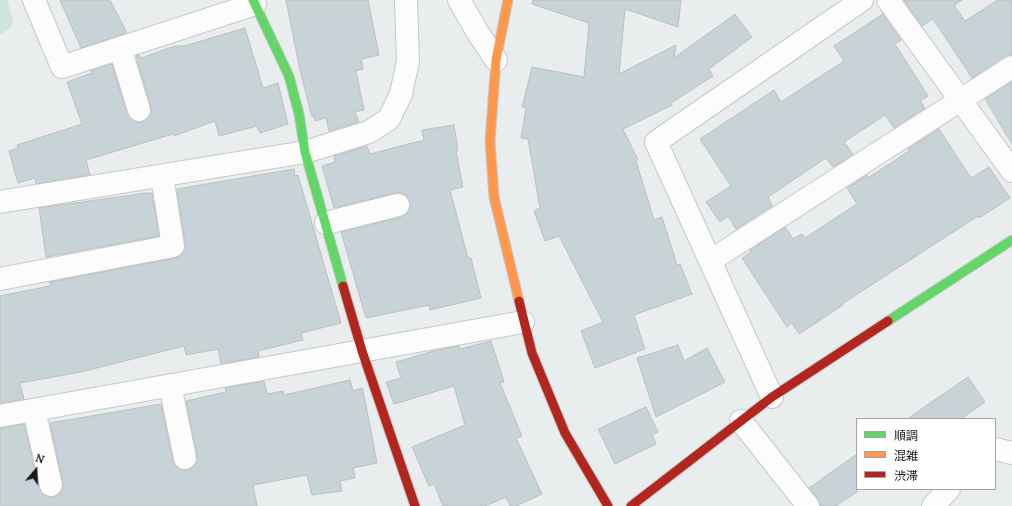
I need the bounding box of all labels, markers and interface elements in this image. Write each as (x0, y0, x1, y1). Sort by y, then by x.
legend (856, 418, 996, 490)
text: 順調 (894, 428, 918, 443)
text: 混雑 (894, 448, 918, 463)
north arrow (16, 450, 56, 490)
text: N (34, 451, 46, 467)
text: 渋滞 (894, 468, 918, 483)

